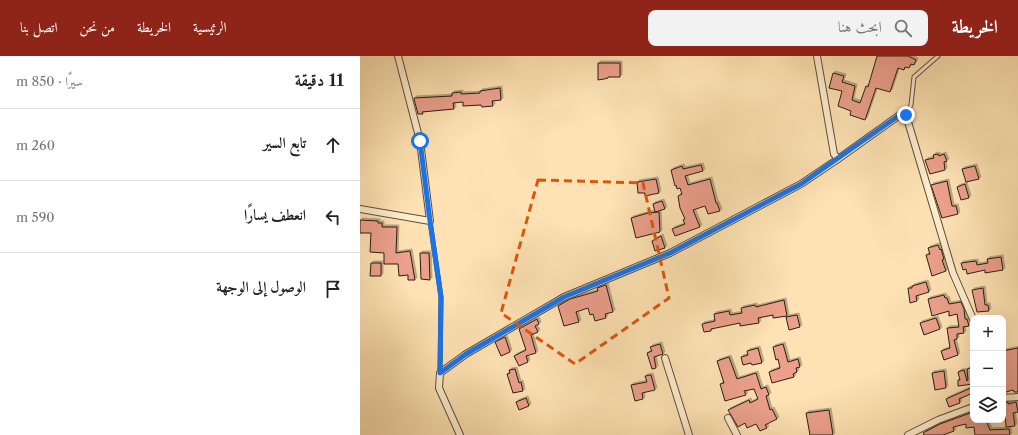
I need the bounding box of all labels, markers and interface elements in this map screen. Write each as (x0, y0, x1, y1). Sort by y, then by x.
search box (648, 10, 928, 46)
text: الخريطة (952, 15, 998, 38)
text: ابحث هنا (838, 17, 882, 36)
icon: search (892, 17, 914, 39)
text: اتصل بنا (20, 18, 58, 36)
text: من نحن (80, 18, 115, 36)
text: الخريطة (137, 18, 171, 36)
text: الرئيسية (193, 18, 227, 36)
text: 11 دقيقة (295, 70, 344, 90)
text: سيرًا · 850 m (16, 73, 83, 89)
route end (897, 106, 915, 124)
route start (411, 132, 429, 150)
text: تابع السير (263, 133, 306, 152)
icon: ahead (322, 134, 344, 156)
text: 260 m (16, 137, 55, 153)
text: انعطف يسارًا (244, 205, 306, 224)
icon: left (322, 206, 344, 228)
text: 590 m (16, 209, 55, 225)
text: الوصول إلى الوجهة (216, 277, 306, 296)
icon: arrive (322, 278, 344, 300)
map controls (970, 315, 1006, 423)
button: + (970, 315, 1006, 351)
button: − (970, 351, 1006, 387)
button: layers (970, 387, 1006, 423)

